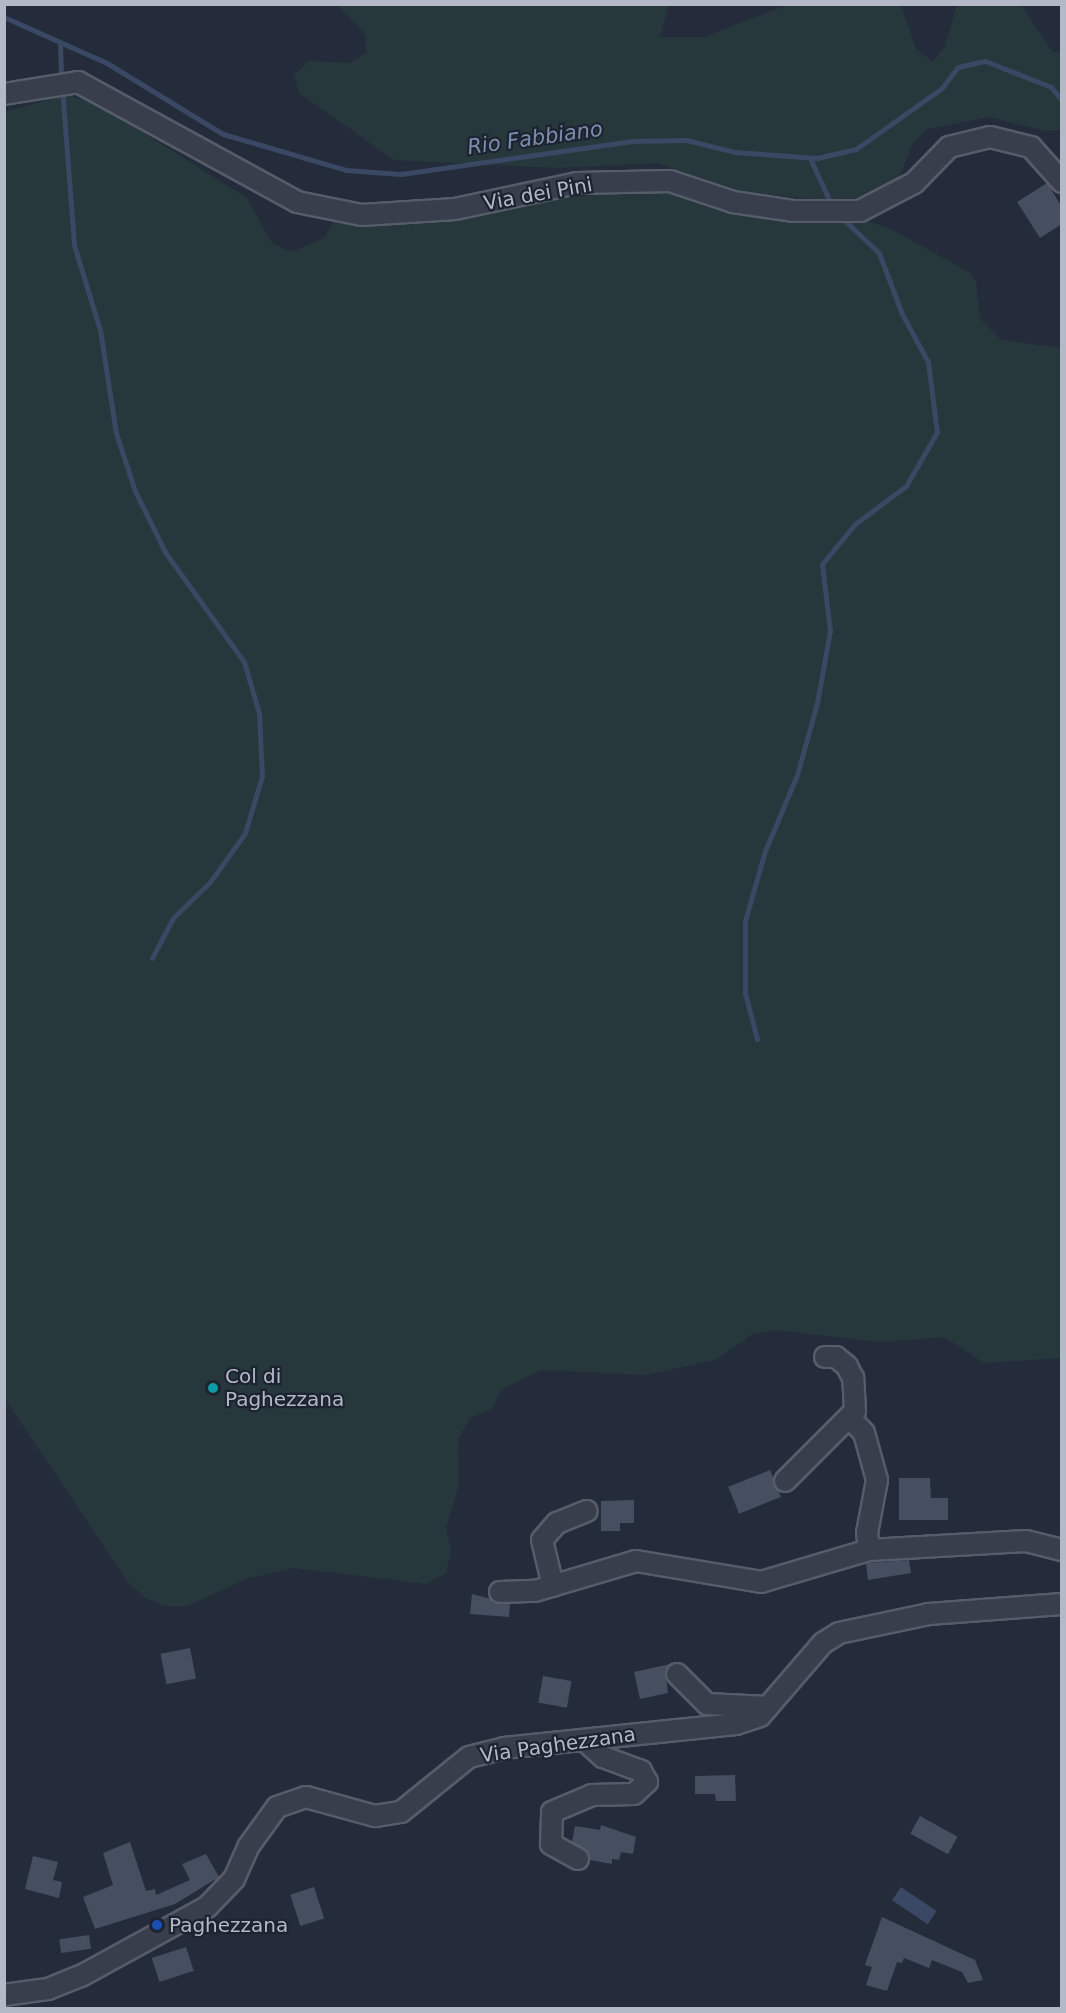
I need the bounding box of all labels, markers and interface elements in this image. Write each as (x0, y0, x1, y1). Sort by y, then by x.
water label: Rio Fabbiano (466, 116, 604, 160)
street label: Via dei Pini (482, 173, 594, 215)
place label: Col di Paghezzana (225, 1364, 344, 1411)
marker: Col di Paghezzana (206, 1381, 220, 1395)
street label: Via Paghezzana (479, 1722, 637, 1768)
place label: Paghezzana (169, 1913, 288, 1937)
marker: Paghezzana (150, 1918, 164, 1932)

